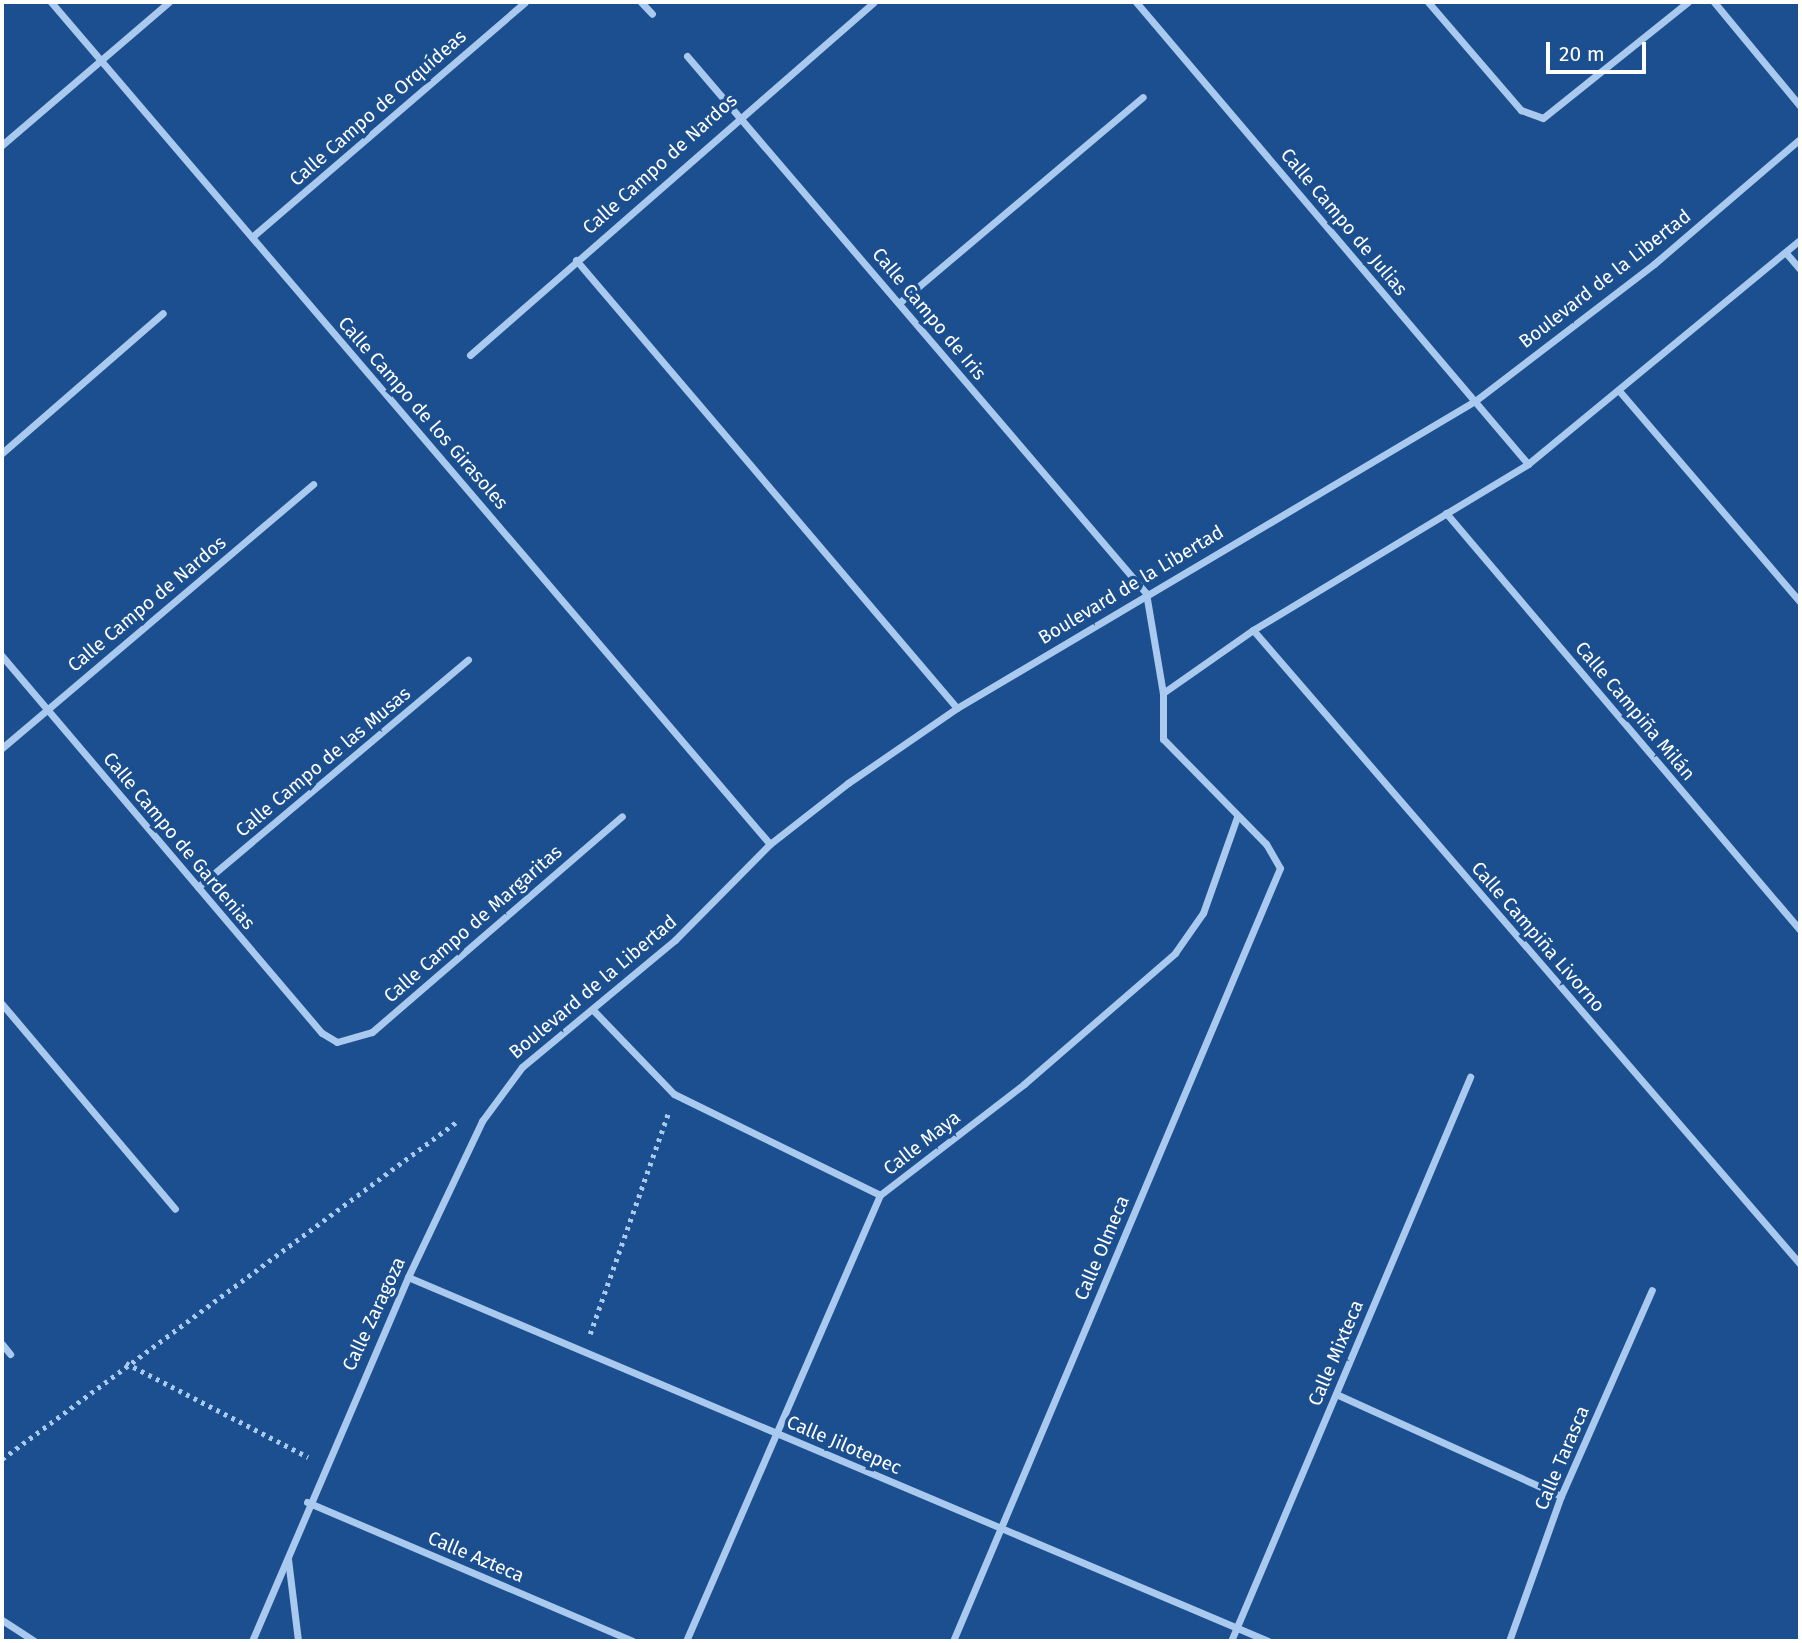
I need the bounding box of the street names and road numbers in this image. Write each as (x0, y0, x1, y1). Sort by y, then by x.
street label: Calle Campo de Orquídeas (285, 25, 471, 191)
street label: Calle Campo de Nardos (578, 89, 742, 239)
street label: Calle Campo de Julias (1276, 144, 1412, 300)
street label: Boulevard de la Libertad (1515, 205, 1695, 353)
street label: Calle Campo de Iris (867, 243, 991, 385)
street label: Calle Campo de los Girasoles (333, 312, 513, 514)
street label: Boulevard de la Libertad (1034, 521, 1228, 649)
street label: Calle Campo de Nardos (63, 531, 231, 677)
street label: Calle Campiña Milán (1570, 637, 1700, 785)
street label: Calle Campo de las Musas (231, 682, 415, 842)
street label: Calle Campo de Gardenias (98, 748, 260, 934)
street label: Calle Campo de Margaritas (379, 840, 567, 1008)
street label: Calle Campiña Livorno (1466, 857, 1610, 1017)
street label: Boulevard de la Libertad (505, 910, 681, 1064)
street label: Calle Maya (879, 1106, 965, 1180)
street label: Calle Olmeca (1070, 1192, 1134, 1304)
street label: Calle Zaragoza (338, 1254, 410, 1374)
street label: Calle Mixteca (1304, 1297, 1368, 1409)
street label: Calle Tarasca (1530, 1402, 1594, 1514)
street label: Calle Jilotepec (783, 1411, 905, 1479)
street label: Calle Azteca (424, 1527, 528, 1587)

